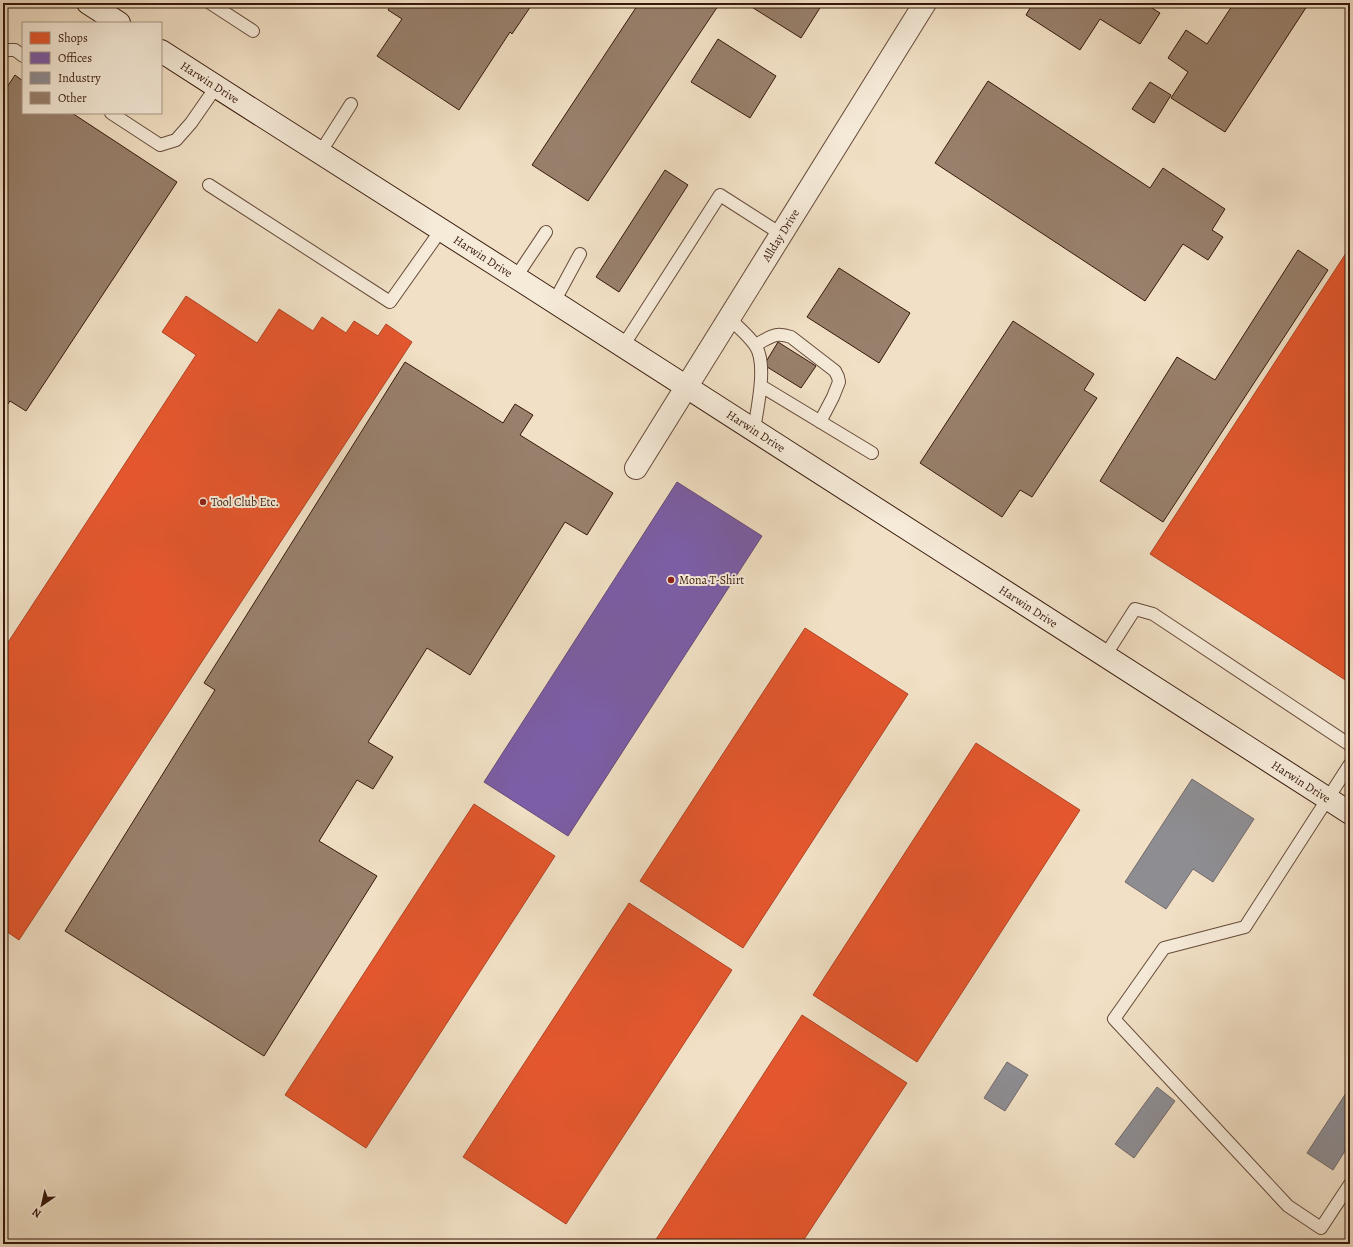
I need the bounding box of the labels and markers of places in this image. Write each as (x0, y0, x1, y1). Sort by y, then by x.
place label: Tool Club Etc. (211, 494, 279, 510)
marker: Tool Club Etc. (198, 497, 208, 507)
place label: Mona T-Shirt (679, 572, 744, 588)
marker: Mona T-Shirt (666, 575, 676, 585)

